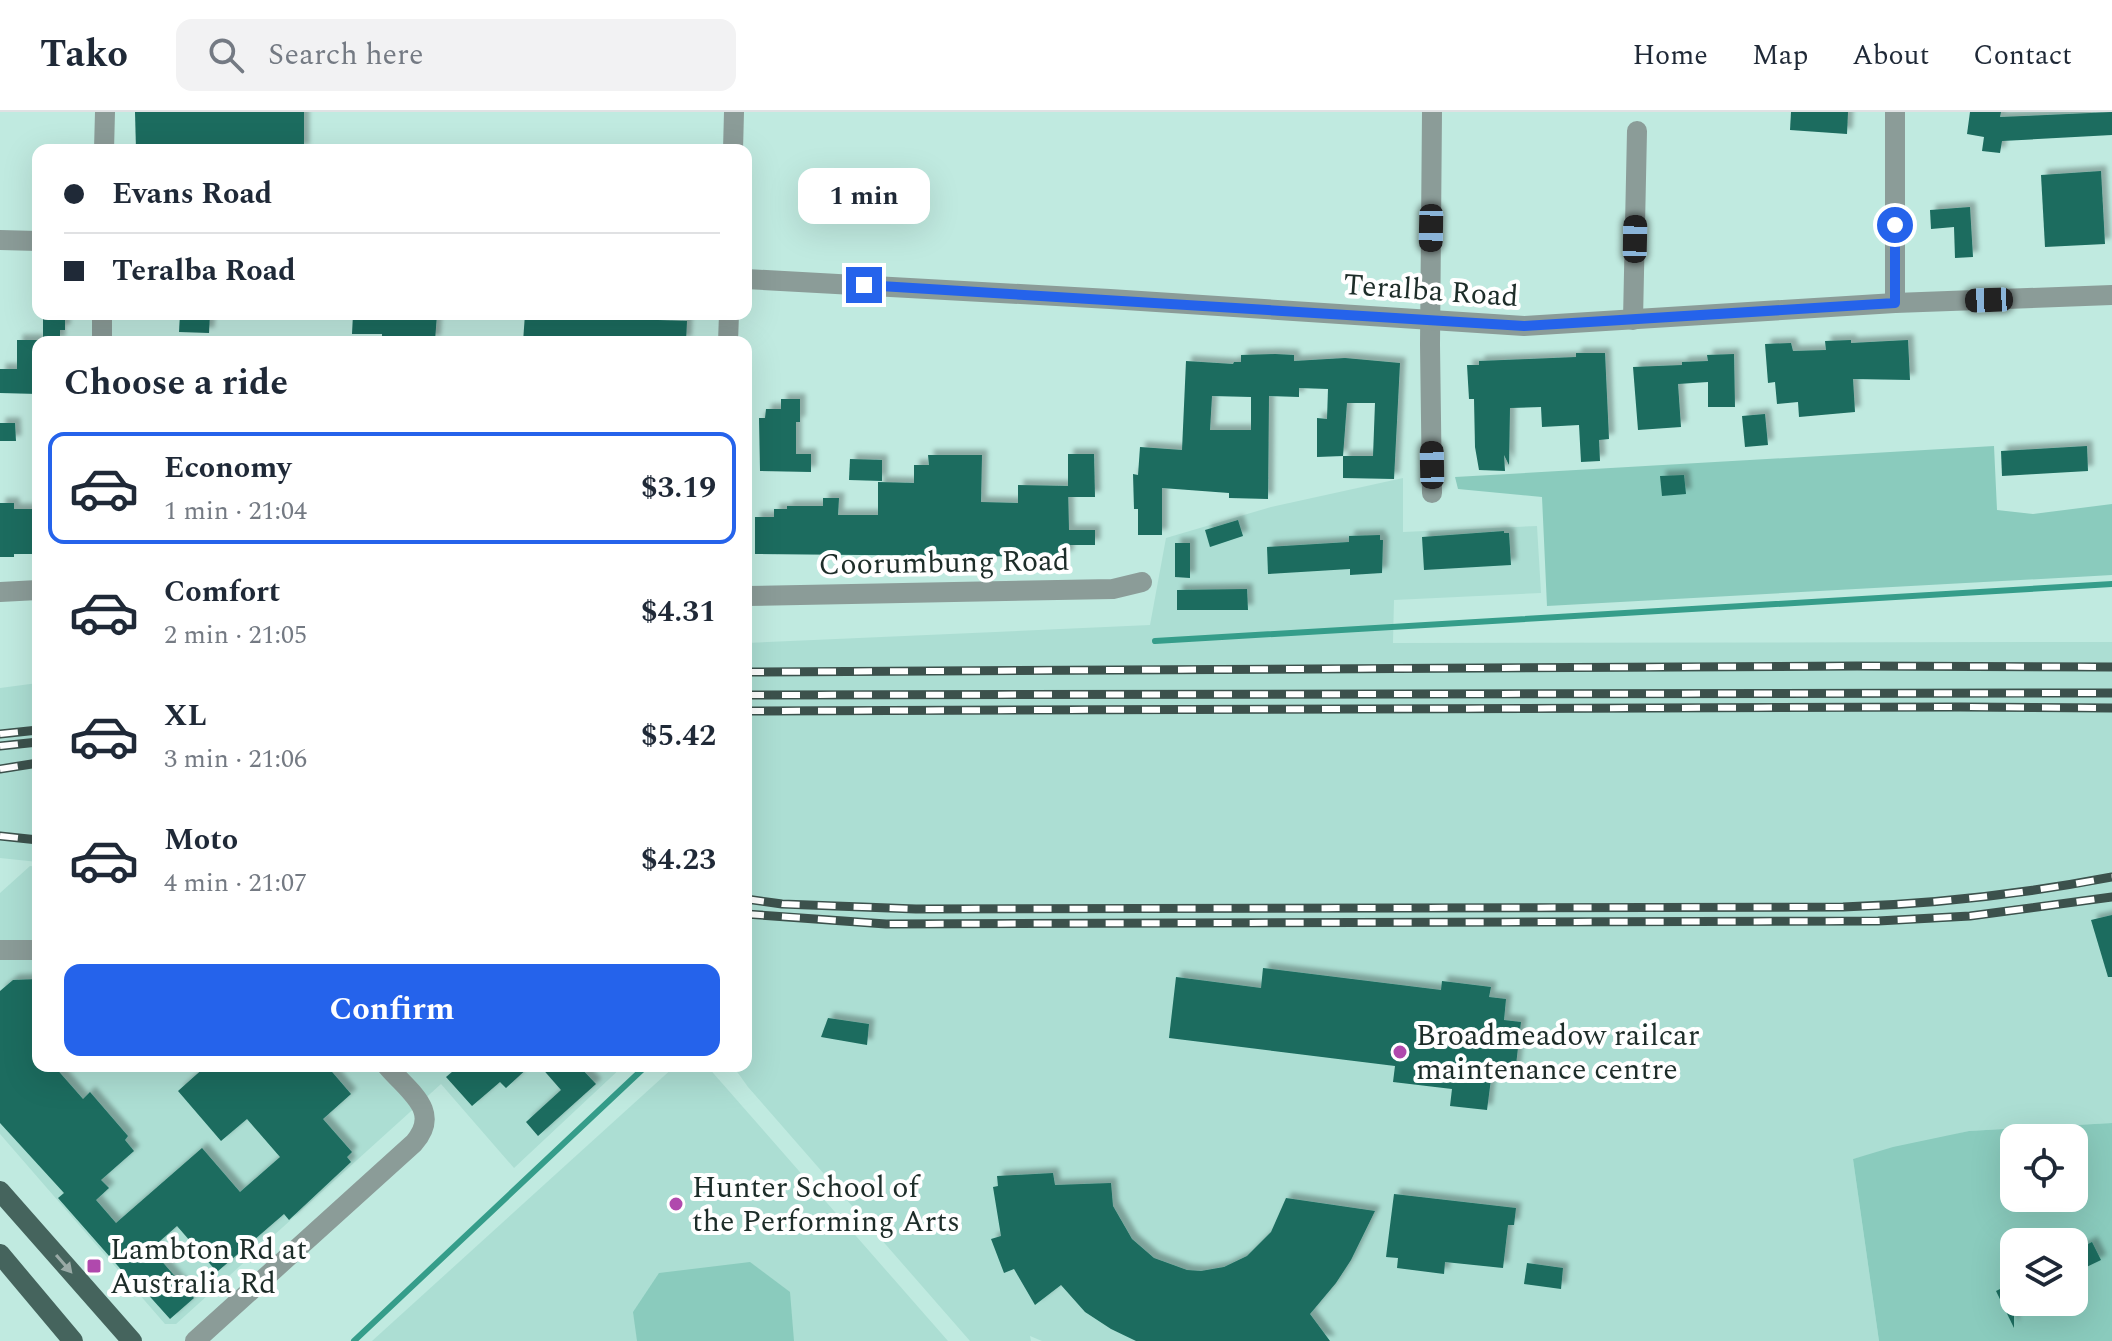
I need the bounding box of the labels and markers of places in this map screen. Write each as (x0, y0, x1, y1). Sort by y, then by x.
place label: Broadmeadow railcar maintenance centre (1416, 1013, 1700, 1093)
marker: Broadmeadow railcar maintenance centre (1391, 1043, 1409, 1061)
place label: Hunter School of the Performing Arts (692, 1165, 960, 1245)
marker: Hunter School of the Performing Arts (667, 1195, 685, 1213)
place label: Lambton Rd at Australia Rd (110, 1227, 307, 1307)
marker: Lambton Rd at Australia Rd (85, 1257, 103, 1275)

